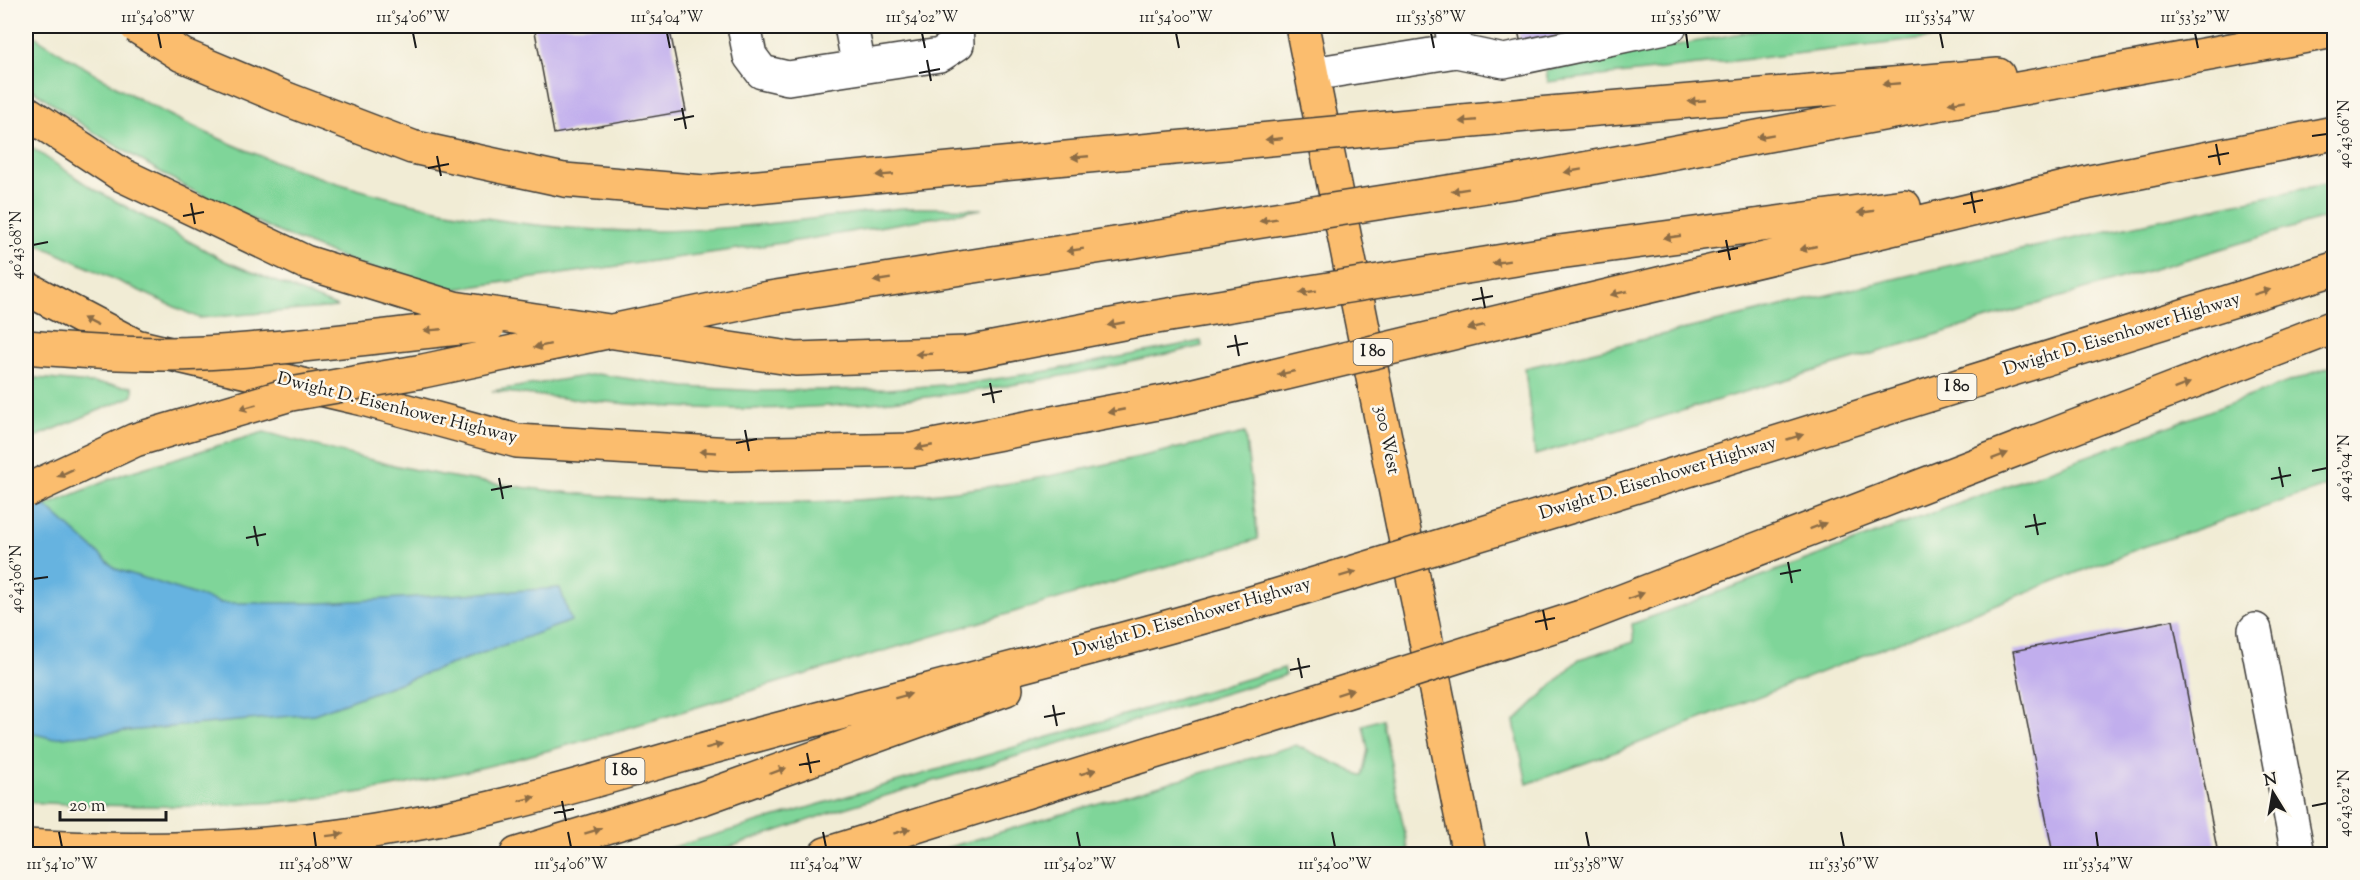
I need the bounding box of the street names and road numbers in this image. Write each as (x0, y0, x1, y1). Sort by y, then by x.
street label: Dwight D. Eisenhower Highway (2000, 287, 2244, 383)
road number: I 80 (1354, 339, 1392, 365)
street label: Dwight D. Eisenhower Highway (274, 367, 520, 451)
road number: I 80 (1938, 374, 1976, 400)
street label: 300 West (1367, 403, 1405, 477)
street label: Dwight D. Eisenhower Highway (1536, 431, 1780, 527)
street label: Dwight D. Eisenhower Highway (1070, 572, 1314, 664)
road number: I 80 (606, 758, 644, 784)

